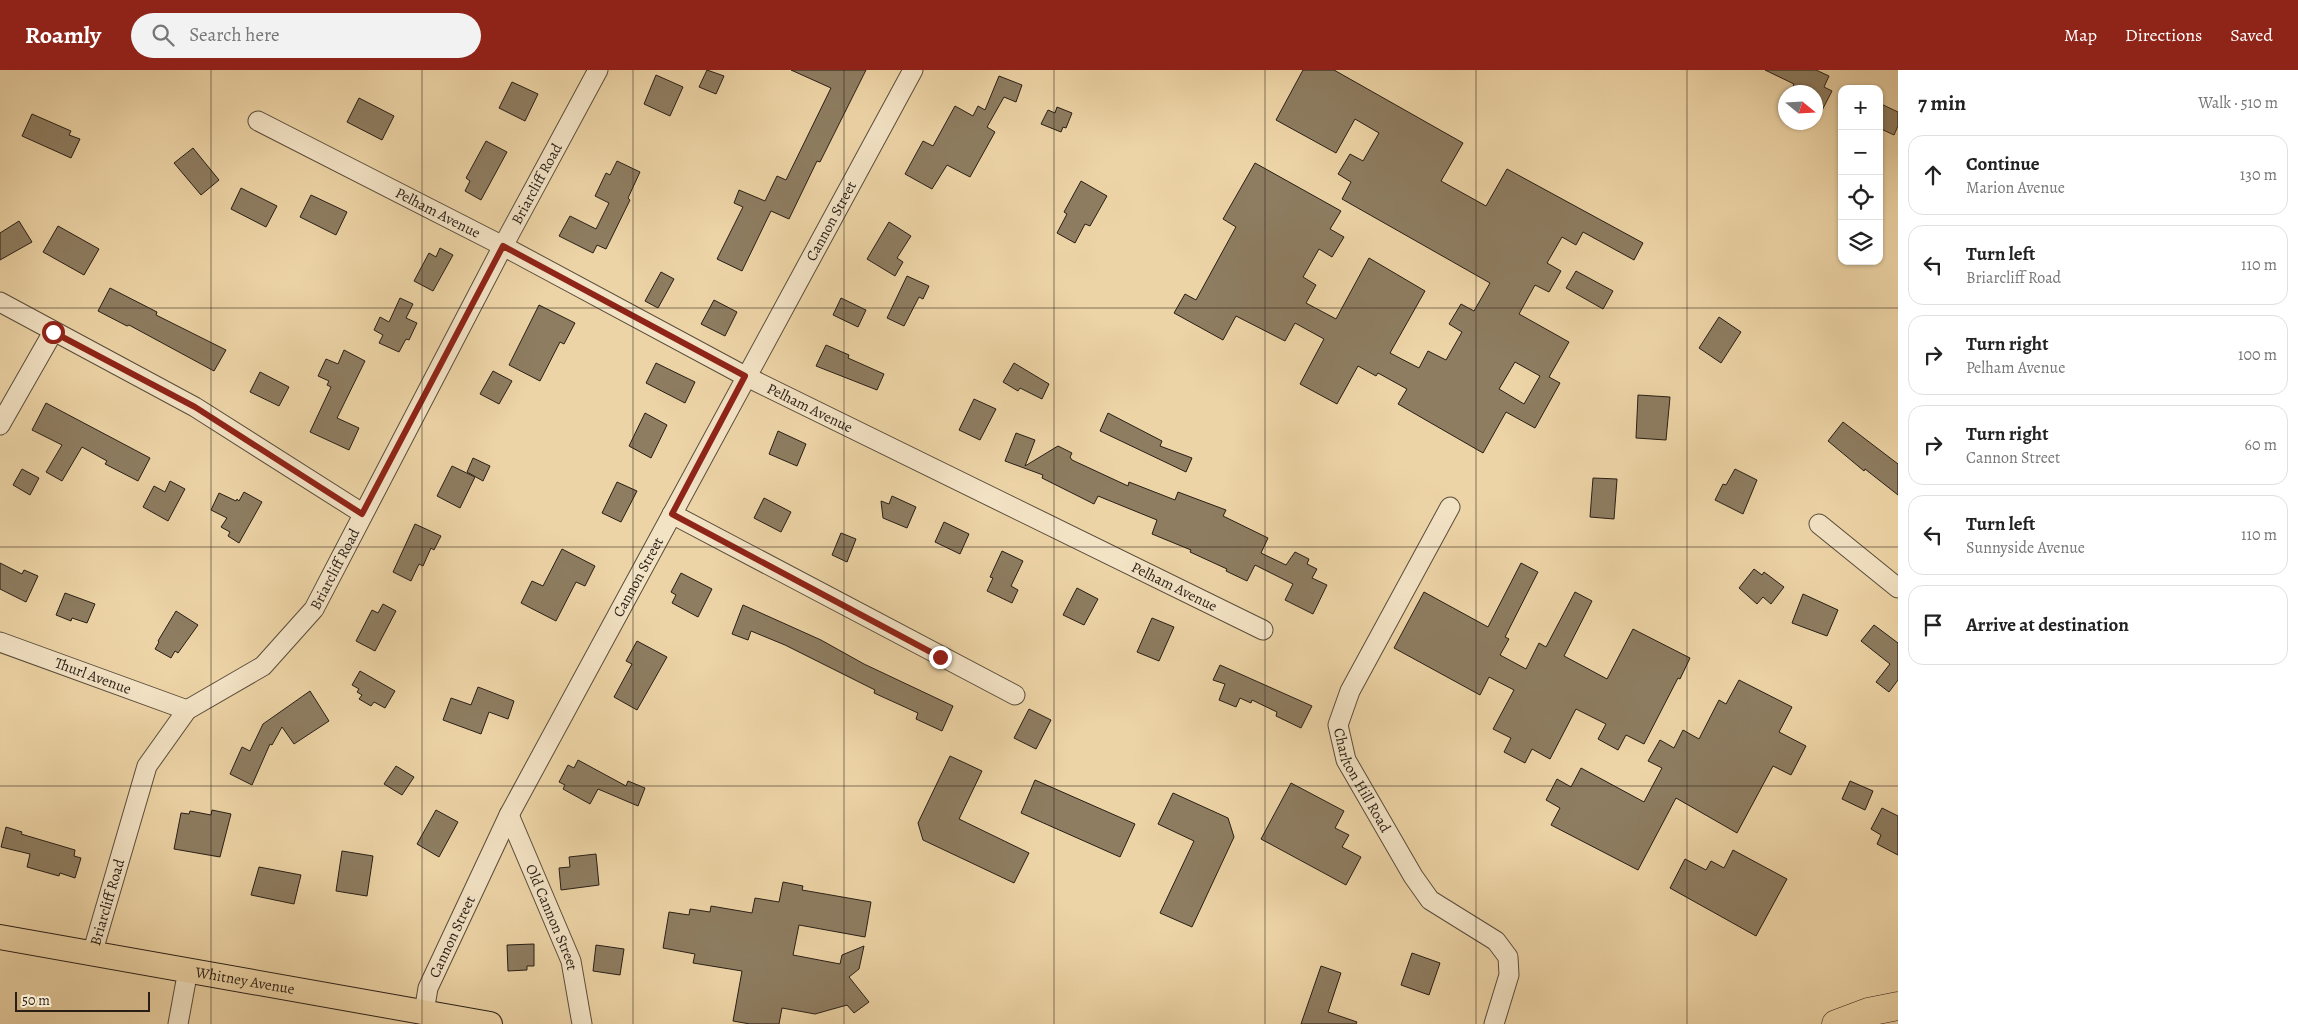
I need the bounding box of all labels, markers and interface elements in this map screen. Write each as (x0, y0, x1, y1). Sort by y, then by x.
search box (131, 13, 481, 58)
text: Roamly (25, 19, 101, 51)
icon: search (149, 21, 177, 49)
text: Search here (189, 22, 280, 48)
text: Map (2064, 23, 2097, 47)
text: Directions (2125, 23, 2202, 47)
text: Saved (2230, 23, 2273, 47)
north arrow (1778, 85, 1823, 130)
map controls (1838, 85, 1883, 265)
button: + (1838, 85, 1883, 130)
text: 7 min (1918, 89, 1966, 117)
text: Walk · 510 m (2198, 92, 2278, 114)
button: − (1838, 130, 1883, 175)
street label: Briarcliff Road (507, 139, 567, 228)
text: Continue (1966, 151, 2040, 177)
icon: ahead (1919, 161, 1947, 189)
text: 130 m (2240, 164, 2277, 186)
button: locate (1838, 175, 1883, 220)
street label: Cannon Street (801, 177, 861, 265)
text: Marion Avenue (1966, 177, 2065, 199)
street label: Pelham Avenue (392, 183, 484, 243)
button: layers (1838, 220, 1883, 265)
text: Turn left (1966, 241, 2035, 267)
icon: left (1919, 251, 1947, 279)
text: 110 m (2241, 254, 2277, 276)
text: Briarcliff Road (1966, 267, 2061, 289)
route start (42, 321, 65, 344)
text: Turn right (1966, 331, 2048, 357)
icon: right (1919, 341, 1947, 369)
text: 100 m (2238, 344, 2277, 366)
text: Pelham Avenue (1966, 357, 2065, 379)
street label: Pelham Avenue (764, 378, 856, 437)
text: Turn right (1966, 421, 2048, 447)
icon: right (1919, 431, 1947, 459)
text: 60 m (2245, 434, 2277, 456)
text: Cannon Street (1966, 447, 2060, 469)
text: Turn left (1966, 511, 2035, 537)
icon: left (1919, 521, 1947, 549)
street label: Briarcliff Road (305, 524, 365, 613)
text: 110 m (2241, 524, 2277, 546)
street label: Cannon Street (608, 533, 668, 621)
text: Sunnyside Avenue (1966, 537, 2085, 559)
street label: Pelham Avenue (1128, 557, 1221, 616)
icon: arrive (1919, 611, 1947, 639)
text: Arrive at destination (1966, 612, 2129, 638)
route end (929, 646, 952, 669)
street label: Thurl Avenue (52, 653, 134, 699)
street label: Charlton Hill Road (1329, 726, 1396, 837)
street label: Briarcliff Road (85, 856, 130, 948)
street label: Old Cannon Street (521, 861, 582, 972)
street label: Cannon Street (424, 892, 480, 981)
street label: Whitney Avenue (193, 962, 297, 999)
scale bar (15, 989, 150, 1012)
text: 50 m (22, 991, 50, 1010)

